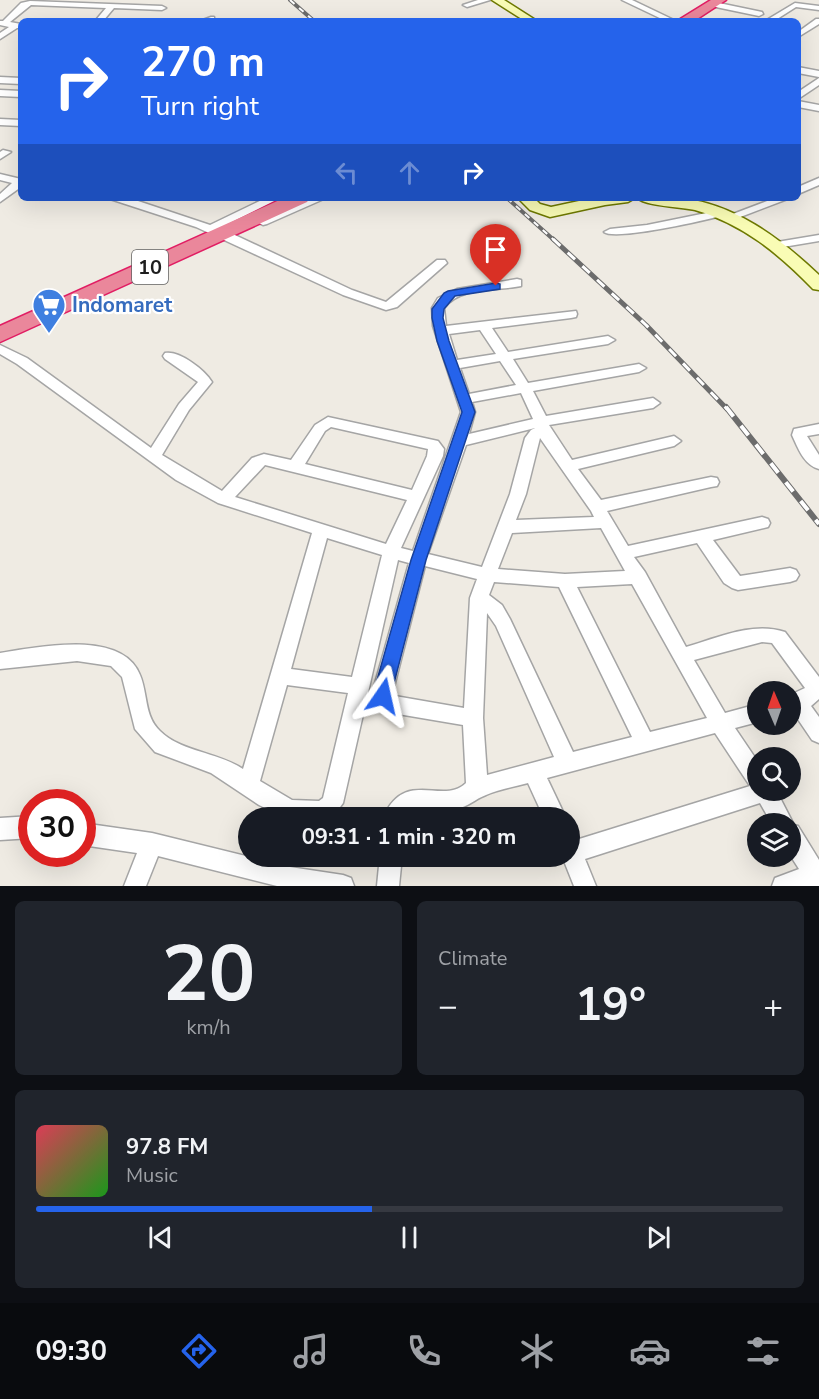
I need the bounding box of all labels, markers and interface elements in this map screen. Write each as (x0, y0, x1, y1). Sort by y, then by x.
text: 270 m (141, 34, 265, 91)
icon: right (42, 42, 120, 120)
text: Turn right (141, 88, 259, 125)
icon: left (330, 156, 363, 189)
icon: ahead (393, 156, 426, 189)
icon: right (456, 156, 489, 189)
pin (470, 224, 521, 286)
icon: arrive (479, 233, 512, 266)
road number: 10 (132, 250, 168, 284)
supermarket icon: Indomaret (31, 287, 67, 334)
place label: Indomaret (72, 291, 173, 319)
position arrow (351, 664, 415, 728)
north arrow (747, 681, 801, 735)
map controls (747, 681, 801, 867)
button: search (747, 747, 801, 801)
speed limit sign: 30 (18, 789, 96, 867)
button: layers (747, 813, 801, 867)
text: 09:31 · 1 min · 320 m (302, 822, 516, 852)
text: 20 (162, 921, 255, 1028)
text: Climate (438, 945, 507, 972)
text: 19° (575, 975, 646, 1036)
text: − (438, 984, 458, 1029)
text: + (763, 984, 783, 1029)
text: km/h (186, 1014, 231, 1041)
text: 97.8 FM (126, 1132, 208, 1162)
text: Music (126, 1162, 178, 1189)
icon: previous (144, 1221, 177, 1254)
icon: pause (393, 1221, 426, 1254)
icon: next (642, 1221, 675, 1254)
icon: directions (178, 1330, 220, 1372)
icon: music (290, 1330, 332, 1372)
icon: phone (403, 1330, 445, 1372)
icon: climate (516, 1330, 558, 1372)
icon: car (629, 1330, 671, 1372)
icon: filters (742, 1330, 784, 1372)
text: 09:30 (35, 1333, 107, 1370)

